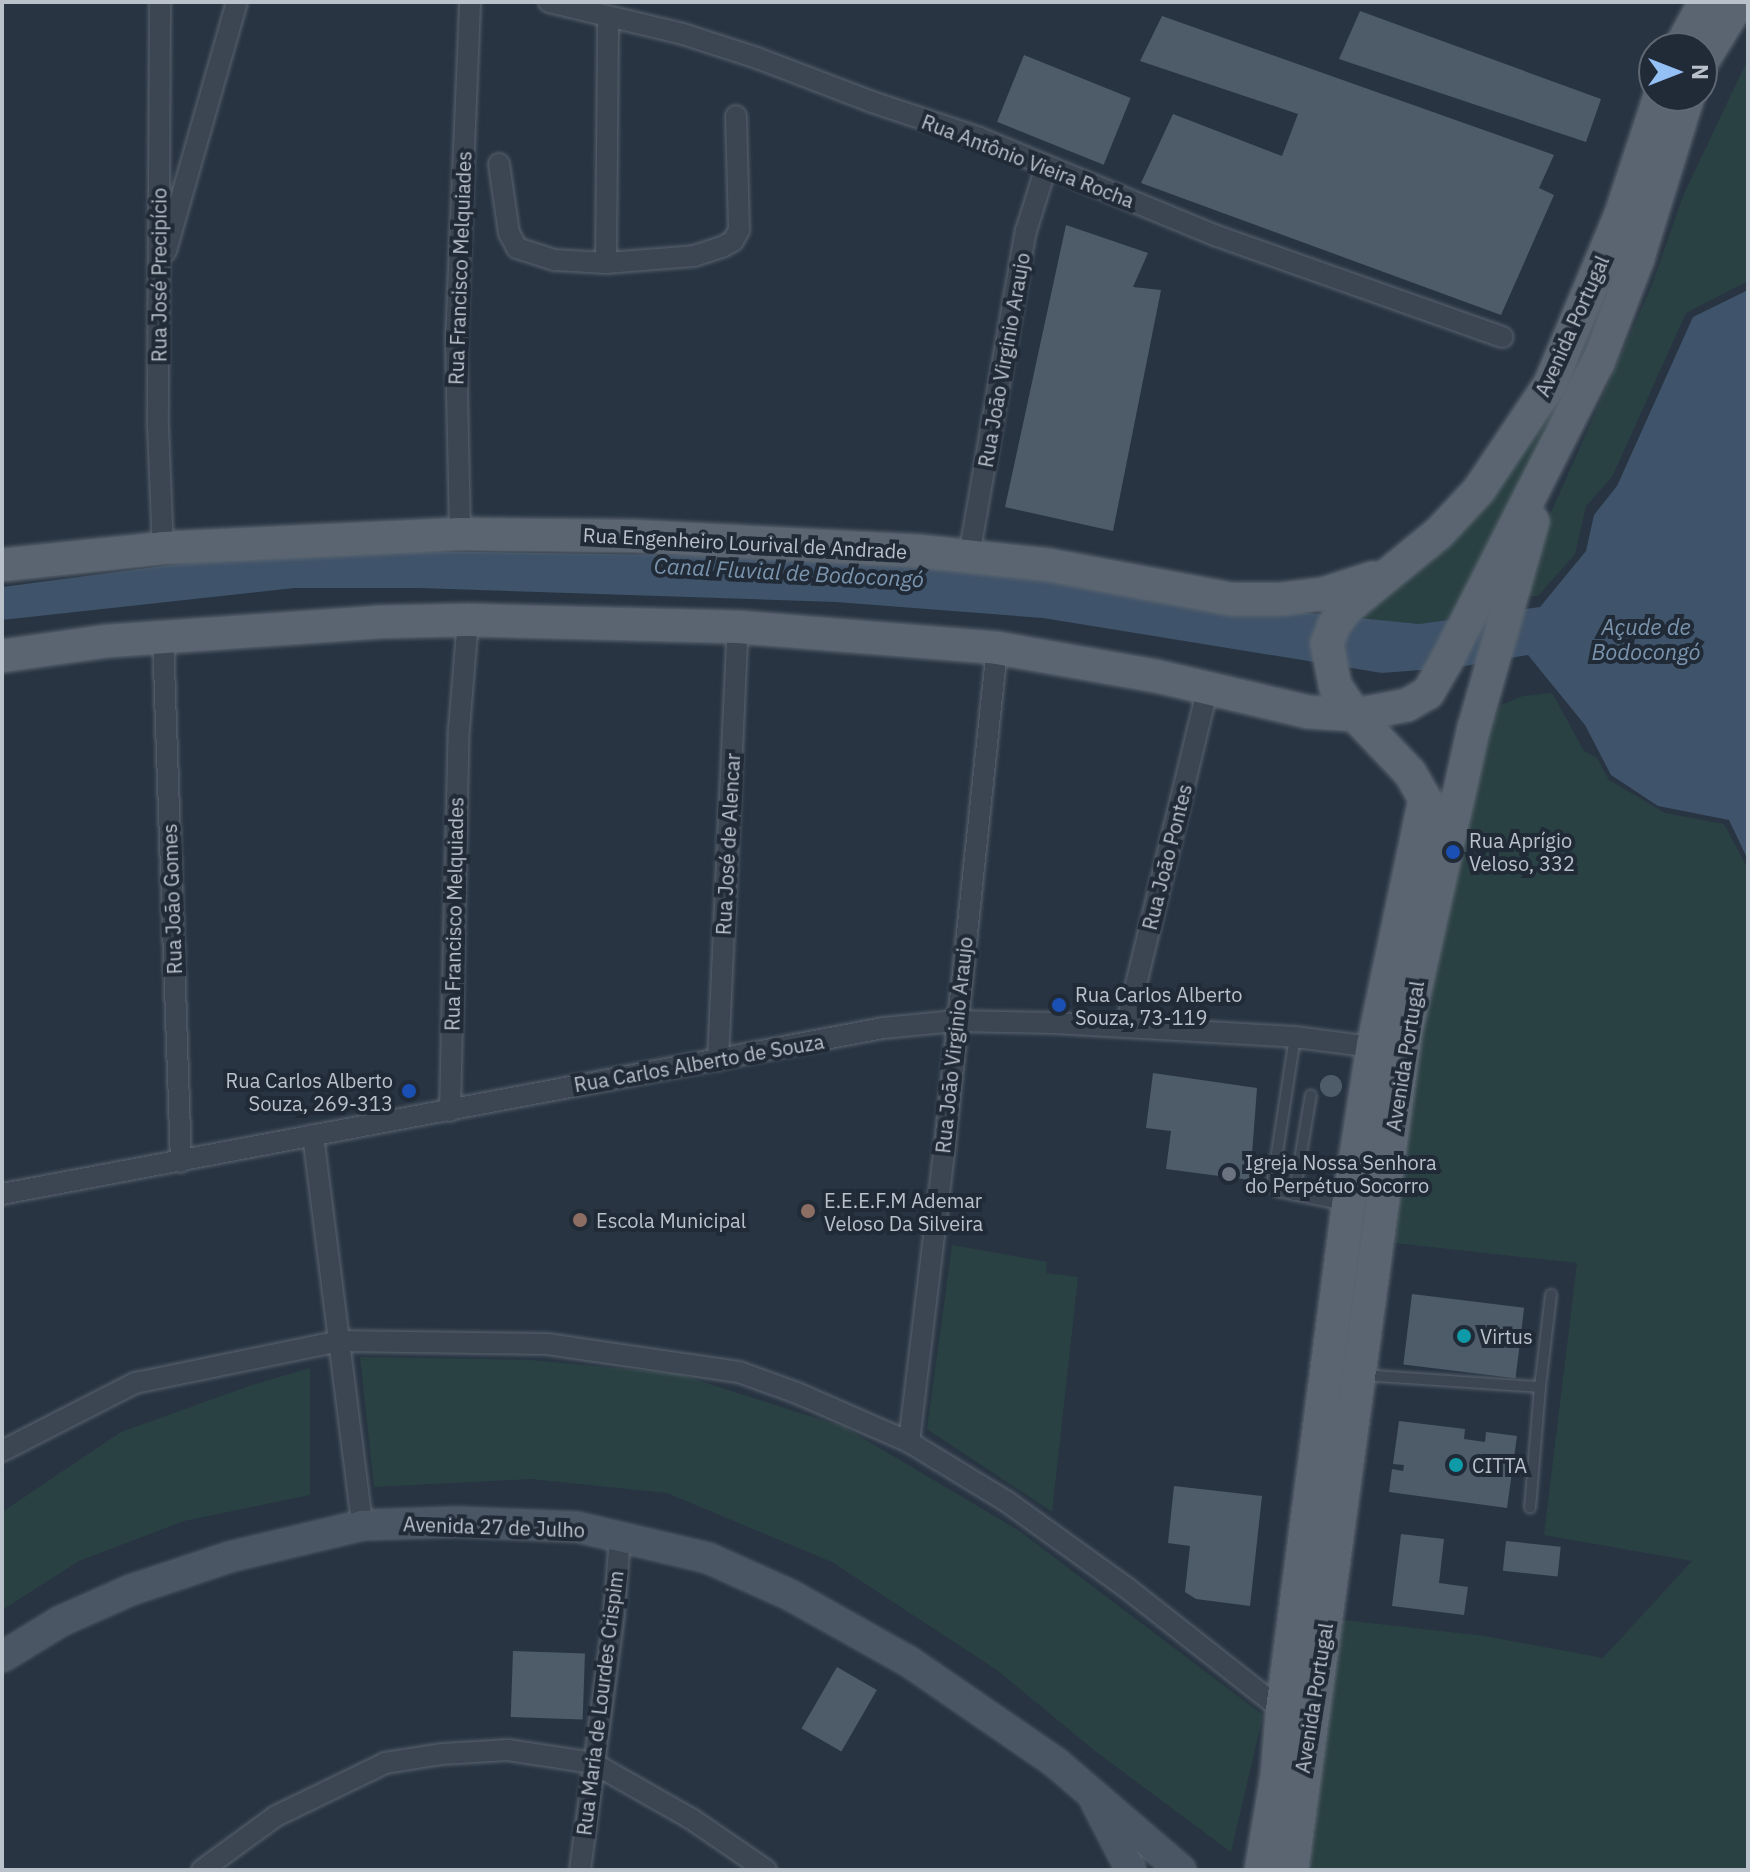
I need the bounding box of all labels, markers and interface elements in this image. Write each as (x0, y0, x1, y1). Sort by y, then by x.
north arrow (1638, 32, 1718, 112)
text: N (1686, 64, 1715, 80)
street label: Rua Antônio Vieira Rocha (918, 109, 1138, 213)
street label: Rua Francisco Melquiades (444, 151, 476, 385)
street label: Rua José Precipício (147, 188, 171, 362)
street label: Rua João Virginio Araujo (973, 251, 1035, 469)
street label: Avenida Portugal (1530, 252, 1614, 400)
street label: Rua Engenheiro Lourival de Andrade (582, 523, 908, 563)
water label: Canal Fluvial de Bodocongó (653, 552, 925, 592)
water label: Açude de Bodocongó (1591, 613, 1701, 664)
street label: Rua José de Alencar (711, 752, 745, 936)
street label: Rua João Pontes (1137, 782, 1197, 932)
street label: Rua Francisco Melquiades (440, 797, 468, 1031)
street label: Rua João Gomes (157, 823, 187, 975)
place label: Rua Aprígio Veloso, 332 (1469, 828, 1575, 875)
marker: Rua Aprígio Veloso, 332 (1444, 843, 1462, 861)
street label: Rua João Virginio Araujo (931, 935, 977, 1155)
street label: Avenida Portugal (1381, 979, 1429, 1133)
place label: Rua Carlos Alberto Souza, 73-119 (1075, 982, 1242, 1029)
marker: Rua Carlos Alberto Souza, 73-119 (1050, 996, 1068, 1014)
street label: Rua Carlos Alberto de Souza (572, 1029, 826, 1097)
place label: Rua Carlos Alberto Souza, 269-313 (226, 1068, 393, 1115)
marker: Rua Carlos Alberto Souza, 269-313 (400, 1082, 418, 1100)
place label: Igreja Nossa Senhora do Perpétuo Socorro (1245, 1150, 1437, 1197)
marker: Igreja Nossa Senhora do Perpétuo Socorro (1220, 1165, 1238, 1183)
place label: E.E.E.F.M Ademar Veloso Da Silveira (824, 1188, 983, 1235)
marker: E.E.E.F.M Ademar Veloso Da Silveira (799, 1202, 817, 1220)
place label: Escola Municipal (596, 1208, 746, 1232)
marker: Escola Municipal (571, 1211, 589, 1229)
place label: Virtus (1480, 1324, 1533, 1348)
marker: Virtus (1455, 1327, 1473, 1345)
place label: CITTA (1472, 1453, 1527, 1477)
marker: CITTA (1447, 1456, 1465, 1474)
street label: Avenida 27 de Julho (403, 1512, 585, 1542)
street label: Rua Maria de Lourdes Crispim (572, 1569, 628, 1837)
street label: Avenida Portugal (1290, 1621, 1338, 1775)

